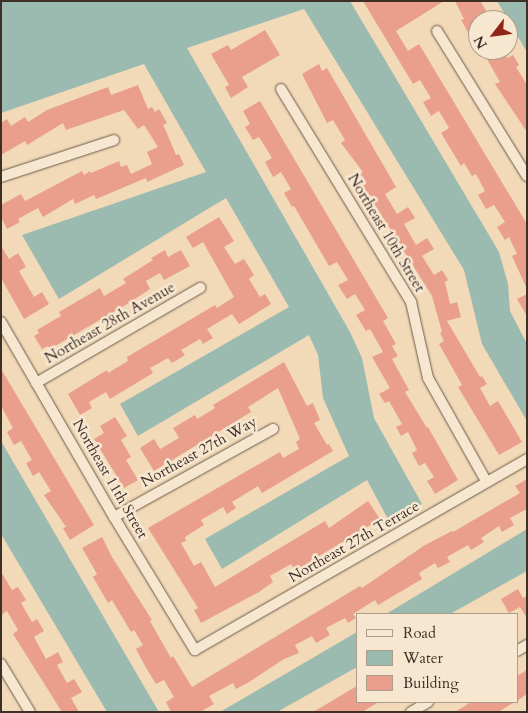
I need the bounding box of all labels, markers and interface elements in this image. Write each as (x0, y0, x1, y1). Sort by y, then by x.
north arrow (468, 10, 518, 60)
text: N (469, 32, 492, 52)
street label: Northeast 10th Street (344, 171, 428, 295)
street label: Northeast 28th Avenue (42, 278, 178, 368)
street label: Northeast 27th Way (138, 413, 260, 491)
street label: Northeast 11th Street (68, 416, 152, 542)
street label: Northeast 27th Terrace (286, 497, 422, 587)
legend (356, 613, 518, 703)
text: Road (403, 623, 436, 643)
text: Water (403, 648, 443, 668)
text: Building (403, 673, 459, 693)

